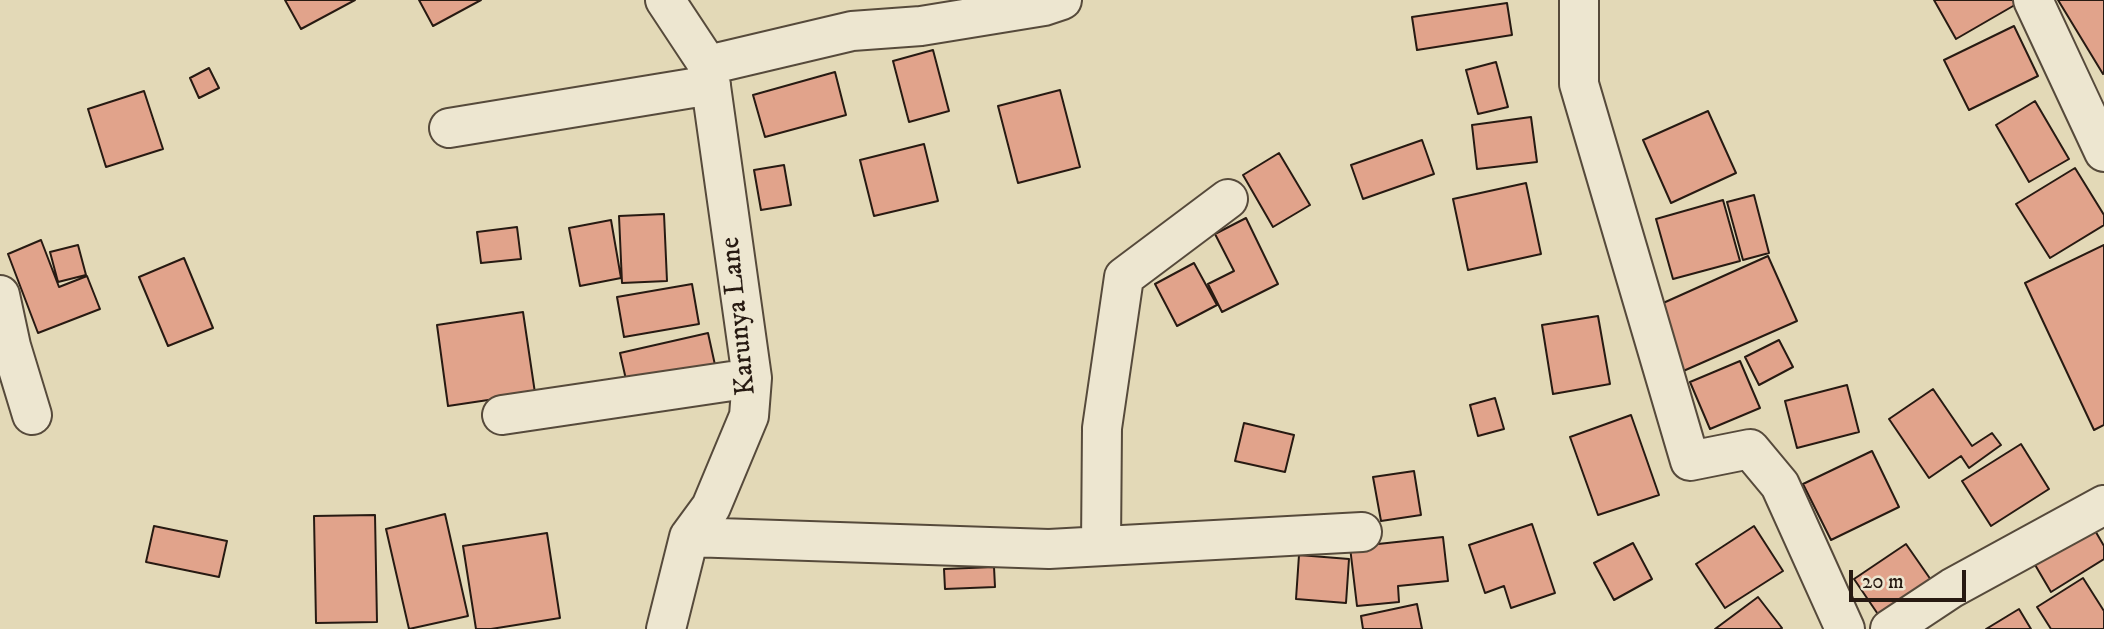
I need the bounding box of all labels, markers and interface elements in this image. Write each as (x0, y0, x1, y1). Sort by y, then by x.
street label: Karunya Lane (715, 235, 765, 397)
scale bar (1852, 556, 1969, 600)
text: 20 m (1862, 569, 1904, 595)

